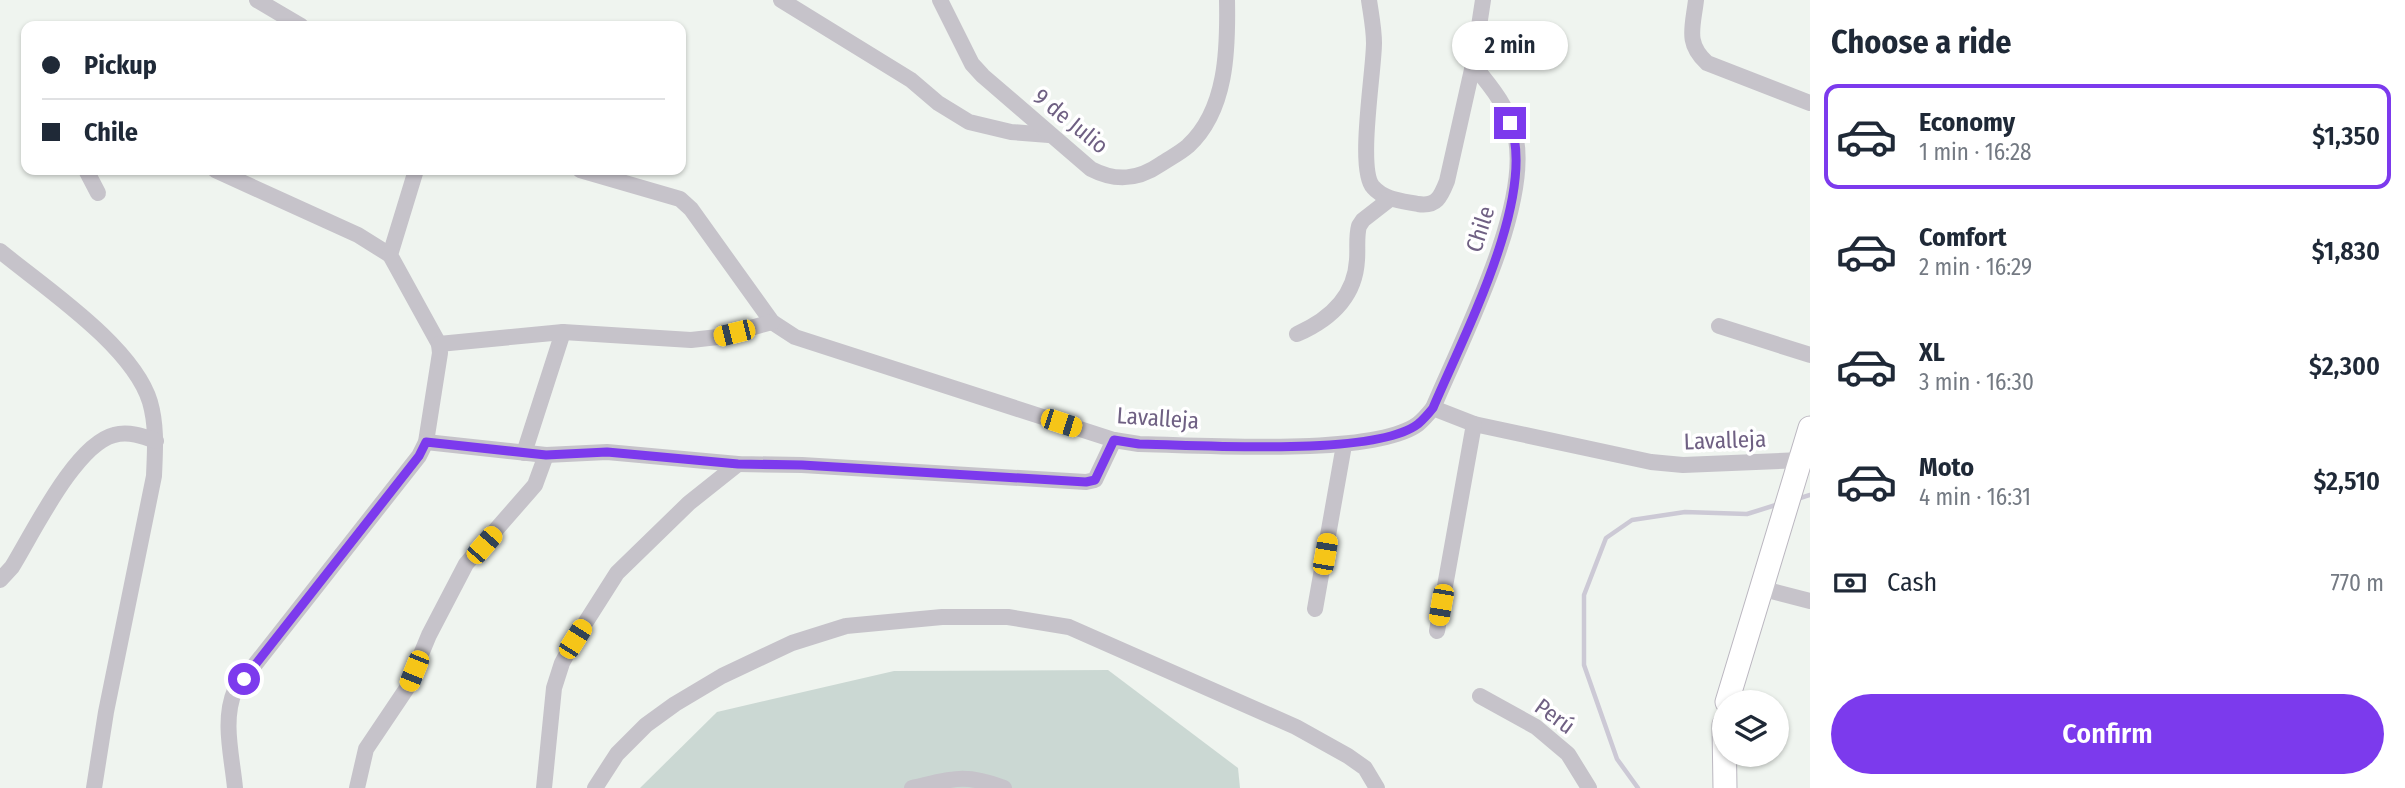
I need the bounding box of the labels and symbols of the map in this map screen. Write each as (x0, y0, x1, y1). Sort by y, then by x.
callout: 2 min (1452, 22, 1568, 71)
street label: 9 de Julio (1028, 82, 1114, 160)
route end (1494, 107, 1526, 139)
street label: Chile (1459, 202, 1501, 256)
car (712, 318, 757, 348)
street label: Lavalleja (1116, 401, 1200, 435)
car (1038, 407, 1085, 439)
street label: Lavalleja (1683, 425, 1767, 455)
car (463, 522, 506, 568)
car (1312, 531, 1339, 577)
car (1428, 582, 1455, 628)
car (555, 616, 596, 662)
car (397, 648, 432, 694)
route start (228, 663, 260, 695)
street label: Perú (1529, 692, 1581, 740)

